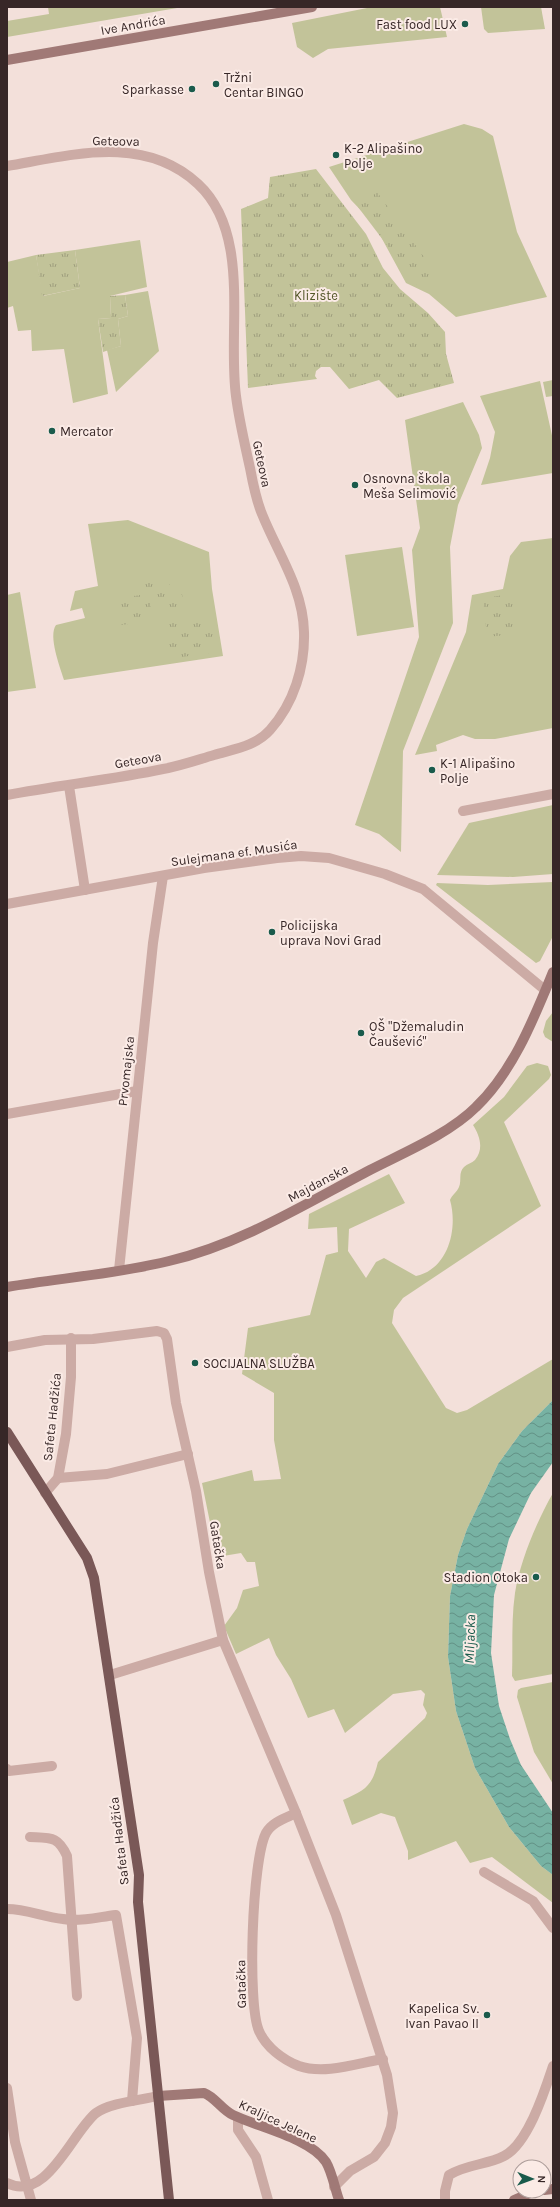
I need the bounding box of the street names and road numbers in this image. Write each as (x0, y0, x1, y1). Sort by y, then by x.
street label: Ive Andrića (99, 12, 167, 38)
street label: Geteova (92, 133, 140, 149)
street label: Geteova (250, 439, 274, 489)
street label: Geteova (113, 748, 163, 772)
street label: Sulejmana ef. Musića (170, 837, 298, 869)
street label: Prvomajska (115, 1035, 137, 1107)
street label: Majdanska (285, 1161, 351, 1205)
street label: Safeta Hadžića (40, 1372, 64, 1462)
street label: Gatačka (207, 1520, 229, 1570)
street label: Safeta Hadžića (106, 1796, 132, 1886)
street label: Gatačka (233, 1959, 249, 2009)
street label: Kraljice Jelene (237, 2096, 320, 2146)

